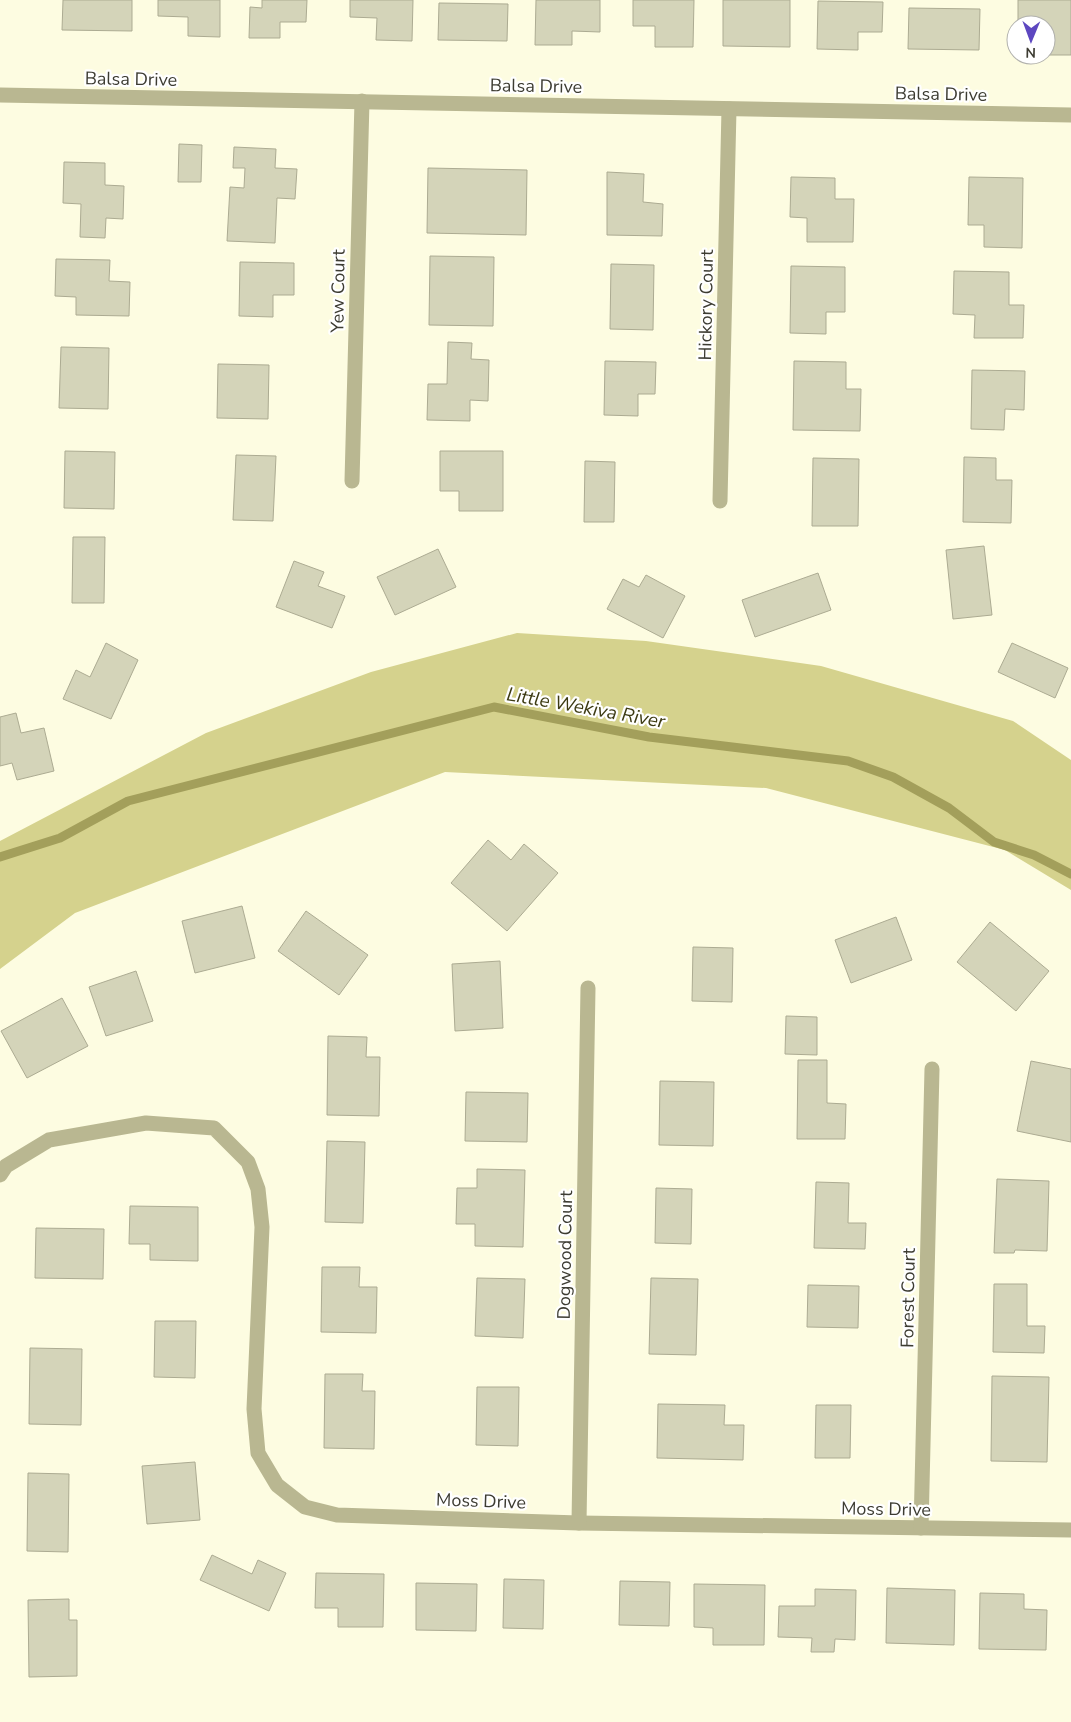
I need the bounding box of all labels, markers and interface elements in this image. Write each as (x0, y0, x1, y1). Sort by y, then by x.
north arrow (1006, 15, 1056, 65)
text: N (1025, 43, 1036, 62)
street label: Balsa Drive (85, 66, 177, 92)
street label: Balsa Drive (490, 73, 582, 99)
street label: Balsa Drive (895, 81, 987, 107)
street label: Yew Court (325, 248, 351, 334)
street label: Hickory Court (693, 249, 719, 361)
water label: Little Wekiva River (505, 681, 668, 735)
street label: Dogwood Court (552, 1190, 578, 1320)
street label: Forest Court (895, 1247, 921, 1348)
street label: Moss Drive (436, 1487, 526, 1515)
street label: Moss Drive (841, 1496, 931, 1522)

